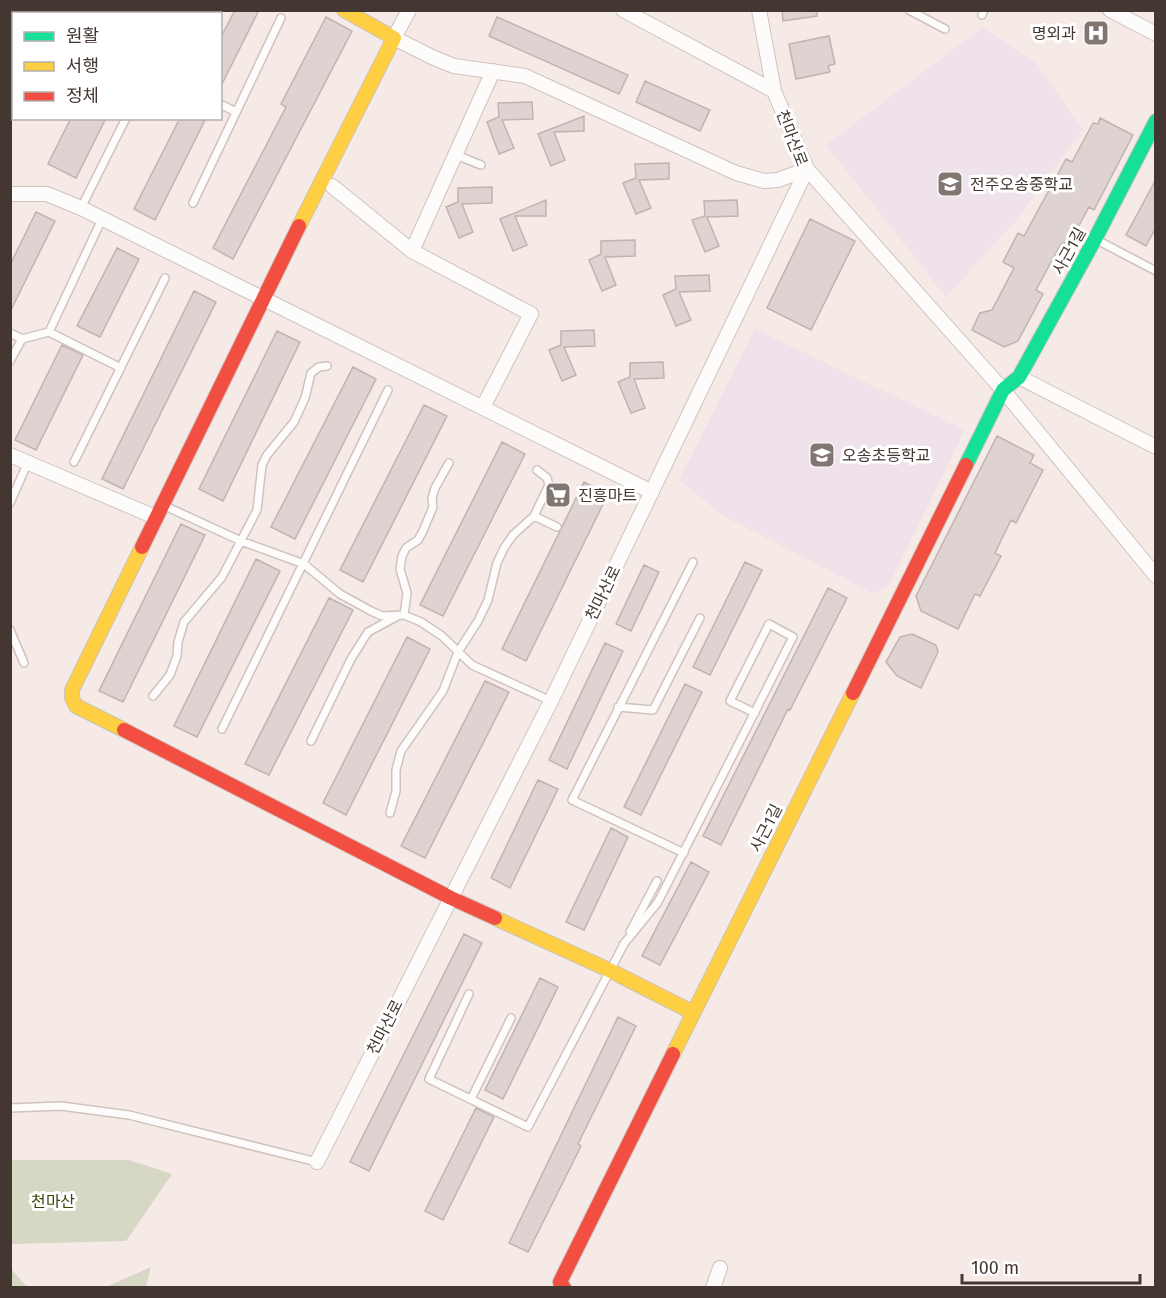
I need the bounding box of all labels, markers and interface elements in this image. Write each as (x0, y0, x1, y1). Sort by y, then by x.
legend (12, 12, 222, 120)
hospital icon: 명외과 (1081, 18, 1111, 48)
place label: 명외과 (1032, 24, 1076, 43)
text: 원활 (66, 25, 99, 47)
text: 서행 (66, 55, 99, 77)
text: 정체 (66, 85, 99, 107)
street label: 천마산로 (773, 107, 812, 169)
school or university icon: 전주오송중학교 (935, 169, 965, 199)
place label: 전주오송중학교 (970, 175, 1073, 194)
street label: 사근1길 (1048, 224, 1090, 278)
school or university icon: 오송초등학교 (807, 440, 837, 470)
place label: 오송초등학교 (842, 446, 930, 465)
supermarket icon: 진흥마트 (543, 480, 573, 510)
place label: 진흥마트 (578, 486, 637, 505)
street label: 천마산로 (582, 562, 625, 624)
street label: 사근1길 (746, 801, 786, 855)
street label: 천마산로 (363, 996, 407, 1058)
park label: 천마산 (31, 1192, 75, 1211)
scale bar (962, 1247, 1140, 1285)
text: 100 m (971, 1257, 1019, 1279)

